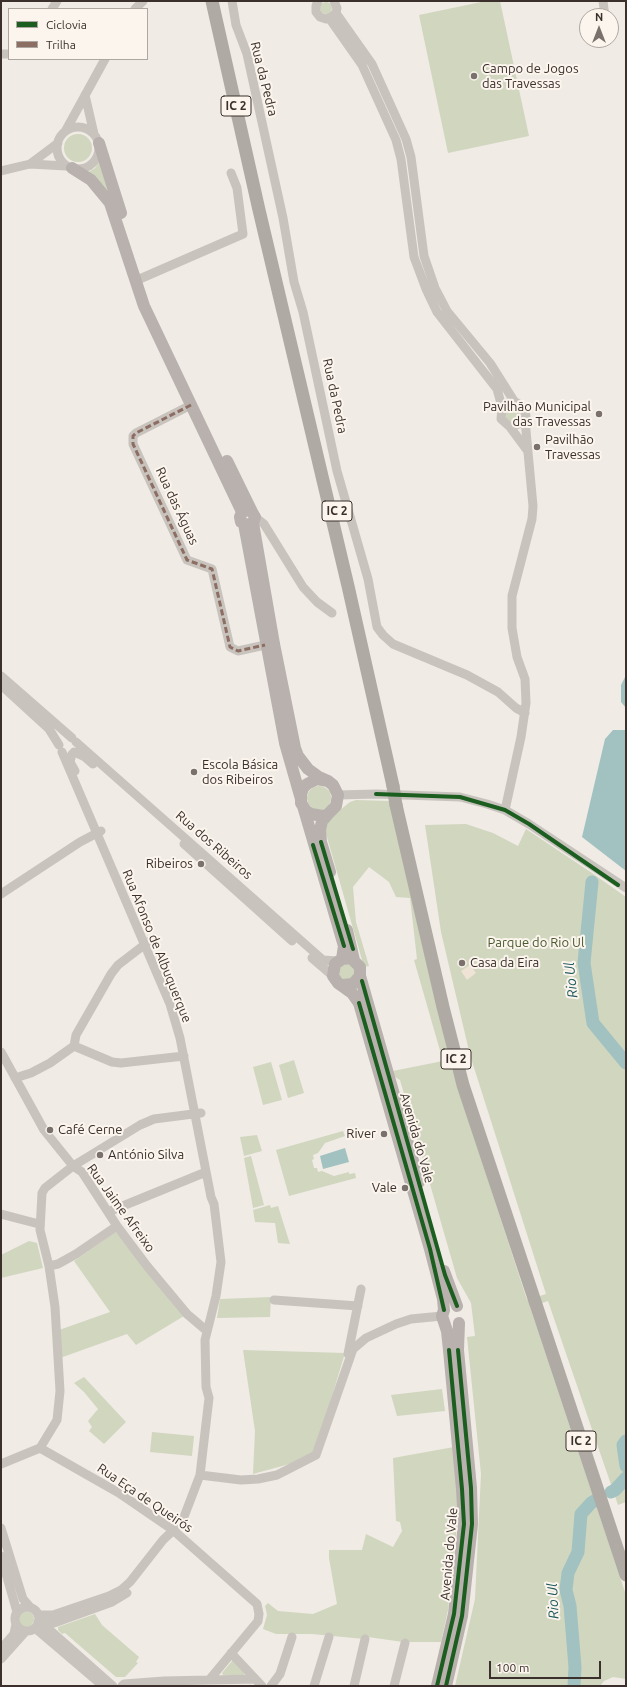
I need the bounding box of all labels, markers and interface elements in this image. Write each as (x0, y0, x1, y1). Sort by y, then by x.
legend (8, 8, 148, 60)
north arrow (579, 8, 619, 48)
text: N (595, 11, 603, 23)
text: Ciclovia (46, 18, 87, 31)
text: Trilha (46, 38, 76, 51)
street label: Rua da Pedra (247, 40, 281, 118)
place label: Campo de Jogos das Travessas (482, 61, 579, 92)
marker: Campo de Jogos das Travessas (469, 71, 479, 81)
road number: IC 2 (221, 96, 251, 116)
street label: Rua da Pedra (319, 357, 351, 435)
place label: Pavilhão Municipal das Travessas (483, 399, 591, 430)
marker: Pavilhão Municipal das Travessas (594, 409, 604, 419)
place label: Pavilhão Travessas (545, 432, 600, 463)
marker: Pavilhão Travessas (532, 442, 542, 452)
street label: Rua das Águas (152, 465, 202, 547)
road number: IC 2 (322, 501, 352, 521)
place label: Escola Básica dos Ribeiros (202, 757, 278, 788)
marker: Escola Básica dos Ribeiros (189, 767, 199, 777)
street label: Rua dos Ribeiros (173, 807, 255, 883)
place label: Ribeiros (146, 856, 193, 872)
marker: Ribeiros (196, 859, 206, 869)
street label: Rua Afonso de Albuquerque (119, 867, 195, 1025)
park label: Parque do Rio Ul (488, 935, 584, 951)
place label: Casa da Eira (470, 955, 539, 971)
marker: Casa da Eira (457, 958, 467, 968)
water label: Rio Ul (561, 961, 581, 999)
road number: IC 2 (441, 1049, 471, 1069)
street label: Avenida do Vale (397, 1091, 437, 1185)
place label: Café Cerne (58, 1122, 122, 1138)
marker: Café Cerne (45, 1125, 55, 1135)
place label: River (346, 1126, 376, 1142)
marker: River (379, 1129, 389, 1139)
place label: António Silva (108, 1147, 184, 1163)
marker: António Silva (95, 1150, 105, 1160)
street label: Rua Jaime Afreixo (84, 1161, 158, 1255)
place label: Vale (372, 1180, 397, 1196)
marker: Vale (400, 1183, 410, 1193)
road number: IC 2 (566, 1431, 596, 1451)
street label: Rua Eça de Queirós (94, 1460, 196, 1536)
street label: Avenida do Vale (437, 1507, 461, 1601)
water label: Rio Ul (544, 1583, 562, 1619)
scale bar (491, 1653, 603, 1679)
text: 100 m (496, 1661, 529, 1674)

